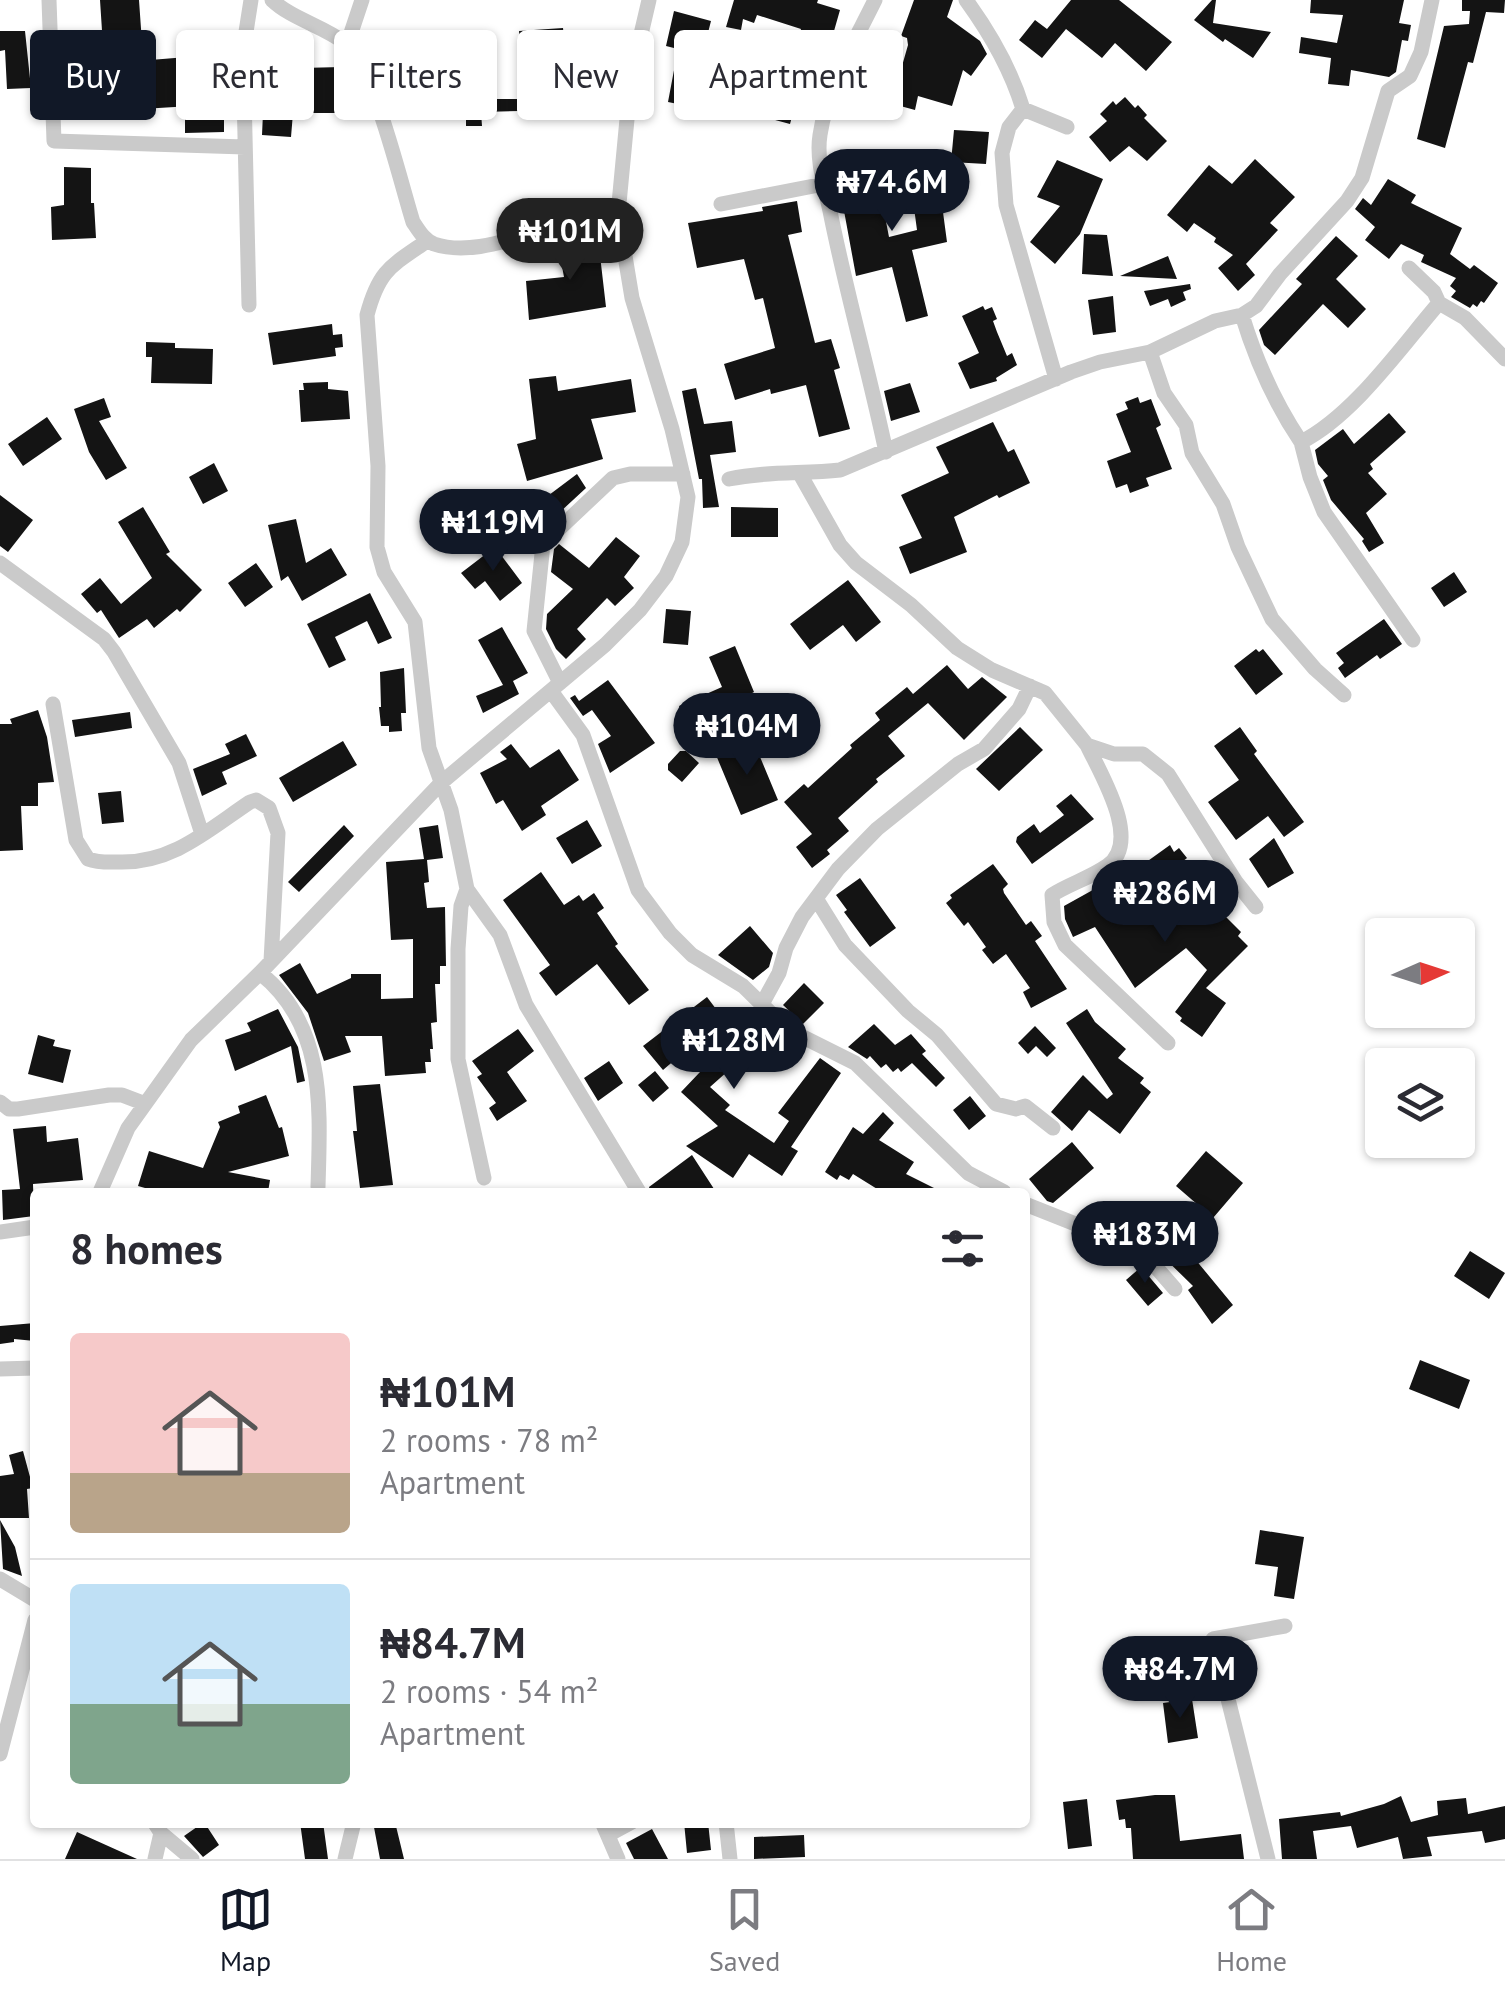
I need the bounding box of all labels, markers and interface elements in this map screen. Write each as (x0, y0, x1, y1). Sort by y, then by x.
chip: Buy (30, 30, 156, 120)
chip: Rent (176, 30, 314, 120)
chip: Filters (334, 30, 497, 120)
chip: New (517, 30, 654, 120)
chip: Apartment (674, 30, 903, 120)
pin: ₦74.6M (811, 149, 973, 234)
text: ₦74.6M (836, 160, 948, 202)
pin: ₦101M (500, 198, 640, 283)
text: ₦101M (518, 209, 622, 251)
pin: ₦119M (423, 489, 563, 574)
text: ₦119M (441, 500, 545, 542)
pin: ₦104M (677, 693, 817, 778)
text: ₦104M (695, 704, 799, 746)
pin: ₦286M (1095, 860, 1235, 945)
text: ₦286M (1113, 871, 1217, 913)
north arrow (1365, 918, 1475, 1028)
map controls (1365, 918, 1475, 1158)
pin: ₦128M (664, 1007, 804, 1092)
text: ₦128M (682, 1018, 786, 1060)
button: layers (1365, 1048, 1475, 1158)
pin: ₦183M (1075, 1201, 1215, 1286)
text: ₦183M (1093, 1212, 1197, 1254)
text: 8 homes (70, 1221, 223, 1276)
icon: filters (935, 1221, 990, 1276)
text: ₦101M (380, 1364, 515, 1419)
icon: home (150, 1373, 270, 1493)
text: 2 rooms · 78 m² (380, 1419, 598, 1461)
text: Apartment (380, 1461, 525, 1503)
text: ₦84.7M (380, 1615, 526, 1670)
icon: home (150, 1624, 270, 1744)
pin: ₦84.7M (1099, 1636, 1261, 1721)
text: ₦84.7M (1124, 1647, 1236, 1689)
text: 2 rooms · 54 m² (380, 1670, 598, 1712)
text: Apartment (380, 1712, 525, 1754)
tab: Map (218, 1882, 273, 1979)
tab: Saved (709, 1882, 780, 1979)
tab: Home (1216, 1882, 1287, 1979)

